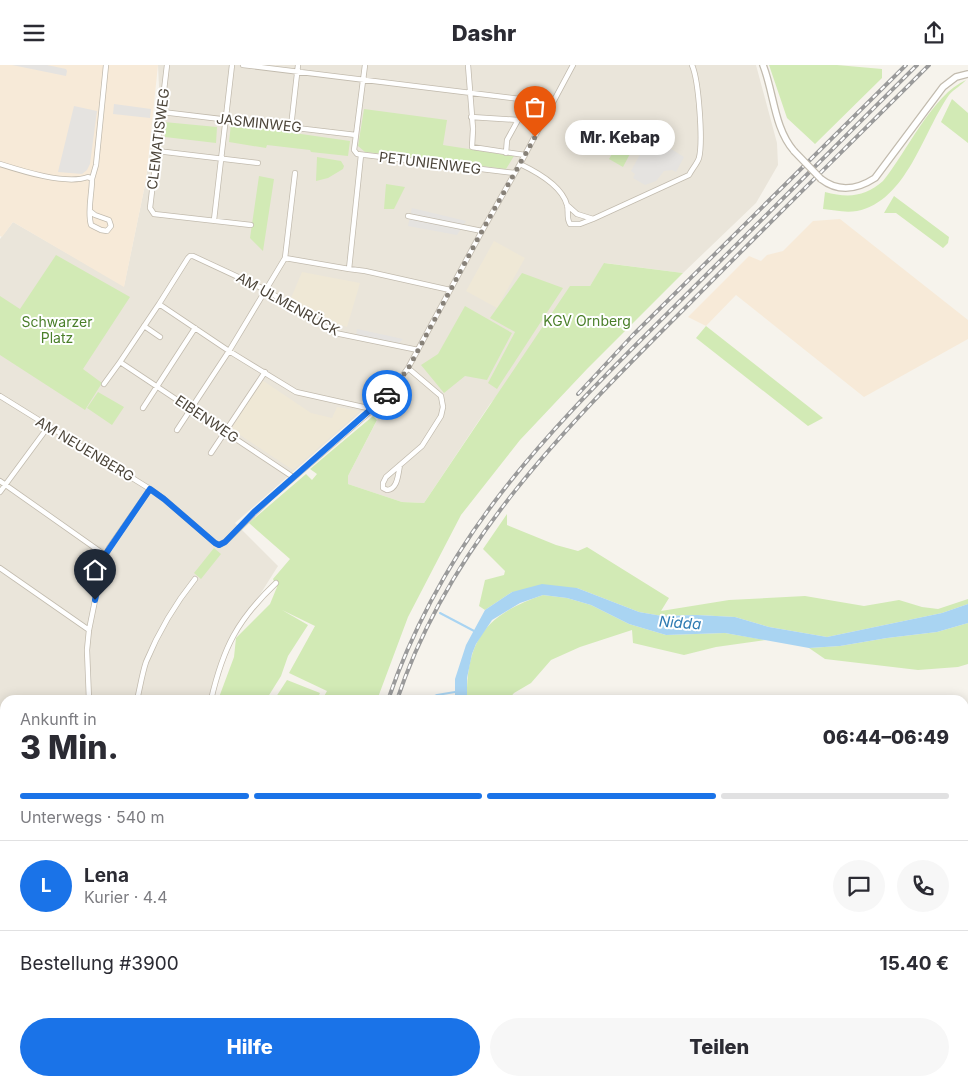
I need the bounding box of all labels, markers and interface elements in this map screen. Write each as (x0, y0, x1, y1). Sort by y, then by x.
icon: menu (20, 19, 48, 47)
icon: share (920, 19, 948, 47)
text: Dashr (452, 20, 516, 46)
pin (514, 86, 556, 137)
street label: CLEMATISWEG (143, 87, 172, 191)
icon: bag (521, 93, 549, 121)
street label: JASMINWEG (215, 110, 303, 135)
callout: Mr. Kebap (565, 119, 675, 155)
text: Mr. Kebap (580, 127, 660, 147)
street label: PETUNIENWEG (378, 148, 482, 177)
street label: AM ULMENRÜCK (234, 268, 343, 339)
park label: KGV Ornberg (543, 312, 631, 329)
park label: Schwarzer Platz (22, 313, 92, 346)
courier (362, 370, 412, 420)
icon: car (373, 381, 401, 409)
street label: EIBENWEG (172, 391, 242, 446)
street label: AM NEUENBERG (33, 413, 137, 485)
pin (74, 549, 116, 600)
icon: home (81, 556, 109, 584)
water label: Nidda (658, 612, 702, 633)
text: Ankunft in (20, 709, 97, 729)
text: 06:44–06:49 (823, 726, 949, 749)
text: 3 Min. (20, 728, 119, 767)
text: Unterwegs · 540 m (20, 807, 165, 827)
button: chat (833, 860, 885, 912)
button: phone (897, 860, 949, 912)
text: Lena (84, 864, 129, 887)
text: L (41, 874, 51, 897)
text: Kurier · 4.4 (84, 887, 168, 907)
text: Bestellung #3900 (20, 952, 179, 975)
text: 15.40 € (880, 952, 949, 975)
button: Hilfe (20, 1018, 480, 1076)
button: Teilen (490, 1018, 949, 1076)

